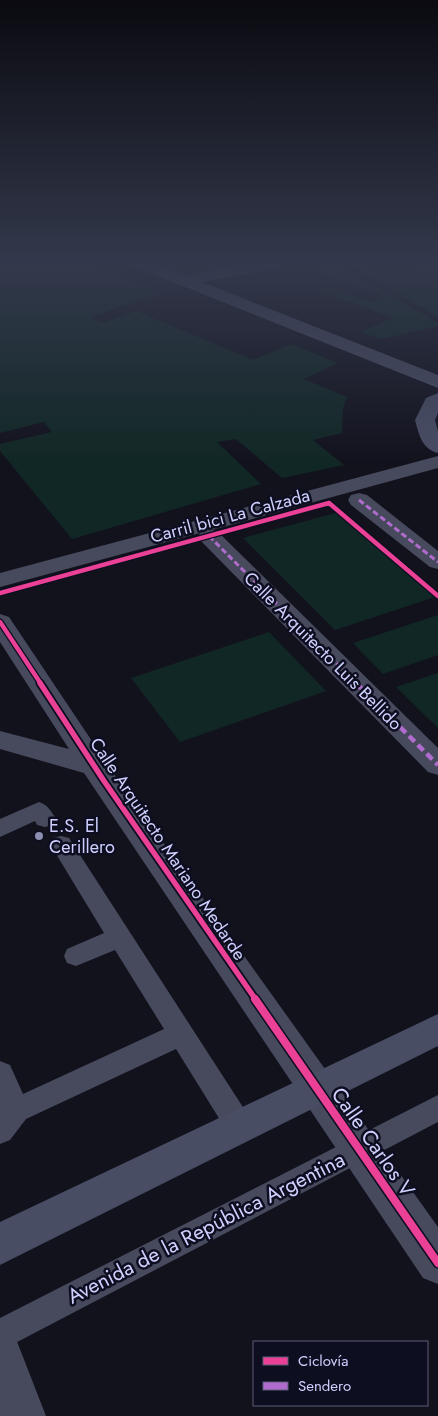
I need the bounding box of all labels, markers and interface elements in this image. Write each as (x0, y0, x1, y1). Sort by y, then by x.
street label: Carril bici La Calzada (147, 482, 313, 550)
street label: Calle Arquitecto Luis Bellido (238, 566, 408, 736)
street label: Calle Arquitecto Mariano Medarde (83, 732, 253, 966)
place label: E.S. El Cerillero (49, 813, 115, 860)
marker: E.S. El Cerillero (33, 830, 45, 842)
street label: Calle Carlos V (324, 1081, 422, 1203)
street label: Avenida de la República Argentina (62, 1145, 350, 1311)
legend (253, 1341, 428, 1406)
text: Ciclovía (298, 1350, 348, 1372)
text: Sendero (298, 1375, 351, 1397)

